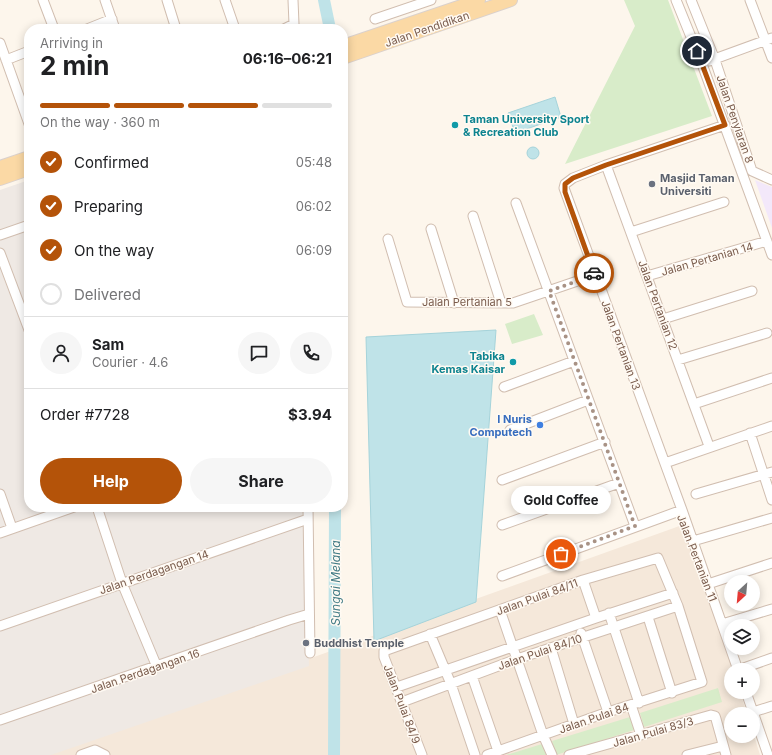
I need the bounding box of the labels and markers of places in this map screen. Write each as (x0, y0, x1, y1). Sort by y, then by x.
pin (680, 34, 714, 68)
place label: Taman University Sport & Recreation Club (463, 112, 589, 139)
marker: Taman University Sport & Recreation Club (450, 120, 460, 130)
place label: Masjid Taman Universiti (660, 171, 735, 198)
marker: Masjid Taman Universiti (647, 179, 657, 189)
place label: Tabika Kemas Kaisar (431, 349, 506, 376)
marker: Tabika Kemas Kaisar (508, 357, 518, 367)
place label: I Nuris Computech (470, 412, 532, 439)
marker: I Nuris Computech (535, 420, 545, 430)
callout: Gold Coffee (511, 486, 611, 514)
pin (544, 537, 578, 571)
place label: Buddhist Temple (314, 636, 405, 650)
marker: Buddhist Temple (301, 638, 311, 648)

